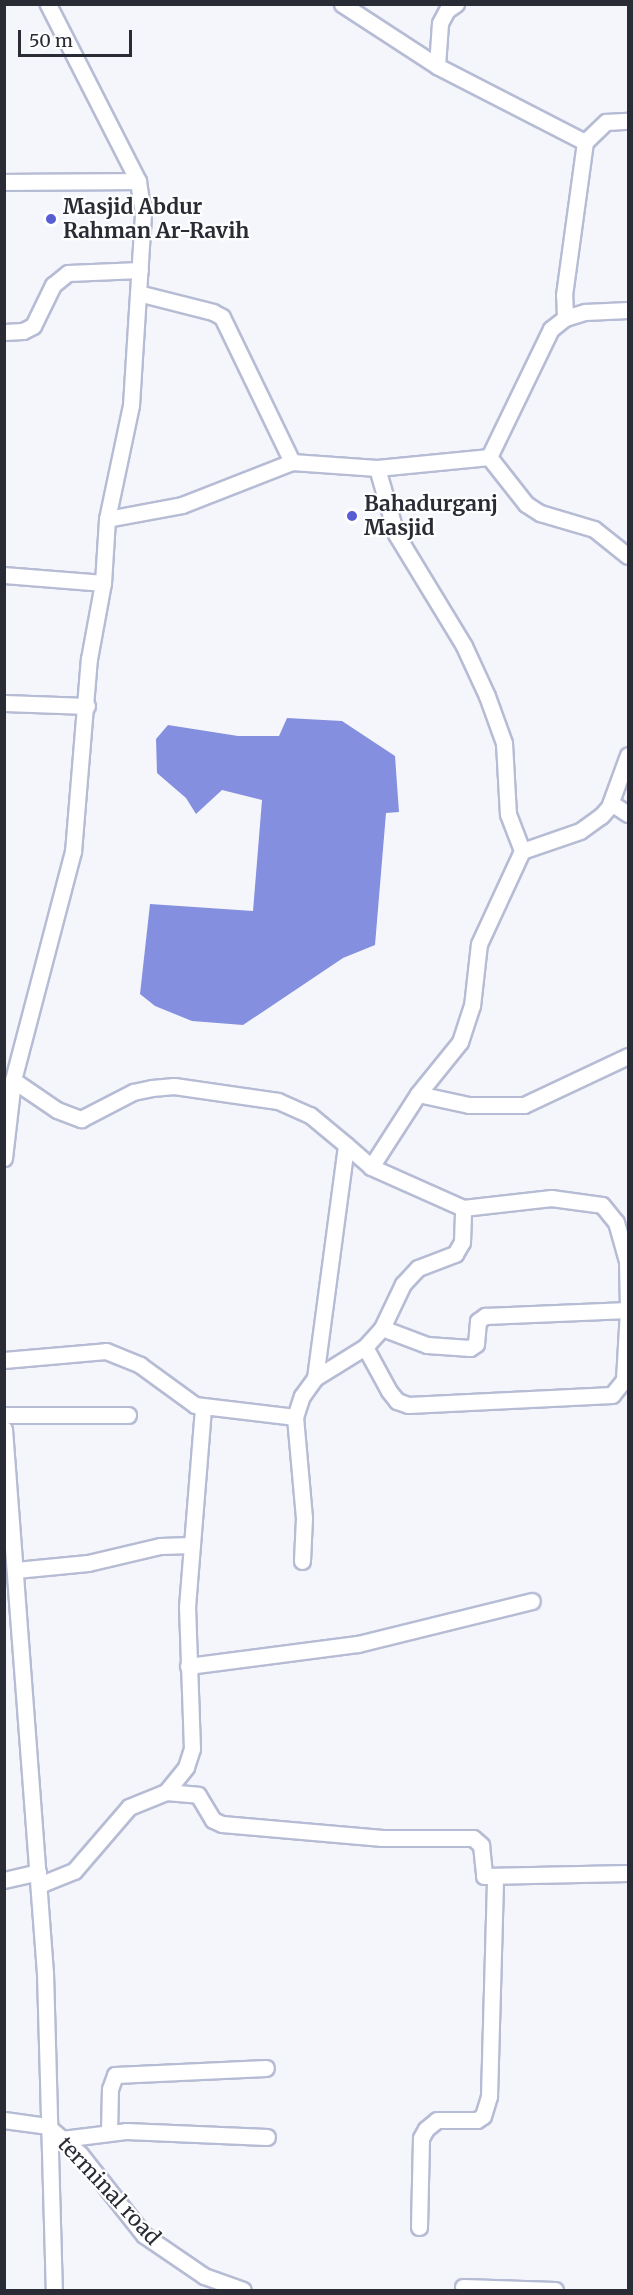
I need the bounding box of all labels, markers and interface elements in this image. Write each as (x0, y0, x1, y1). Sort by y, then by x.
scale bar (21, 18, 135, 56)
text: 50 m (29, 29, 73, 52)
place label: Masjid Abdur Rahman Ar-Ravih (63, 194, 249, 244)
marker: Masjid Abdur Rahman Ar-Ravih (44, 212, 58, 226)
place label: Bahadurganj Masjid (364, 491, 498, 541)
marker: Bahadurganj Masjid (345, 509, 359, 523)
street label: terminal road (53, 2132, 165, 2250)

